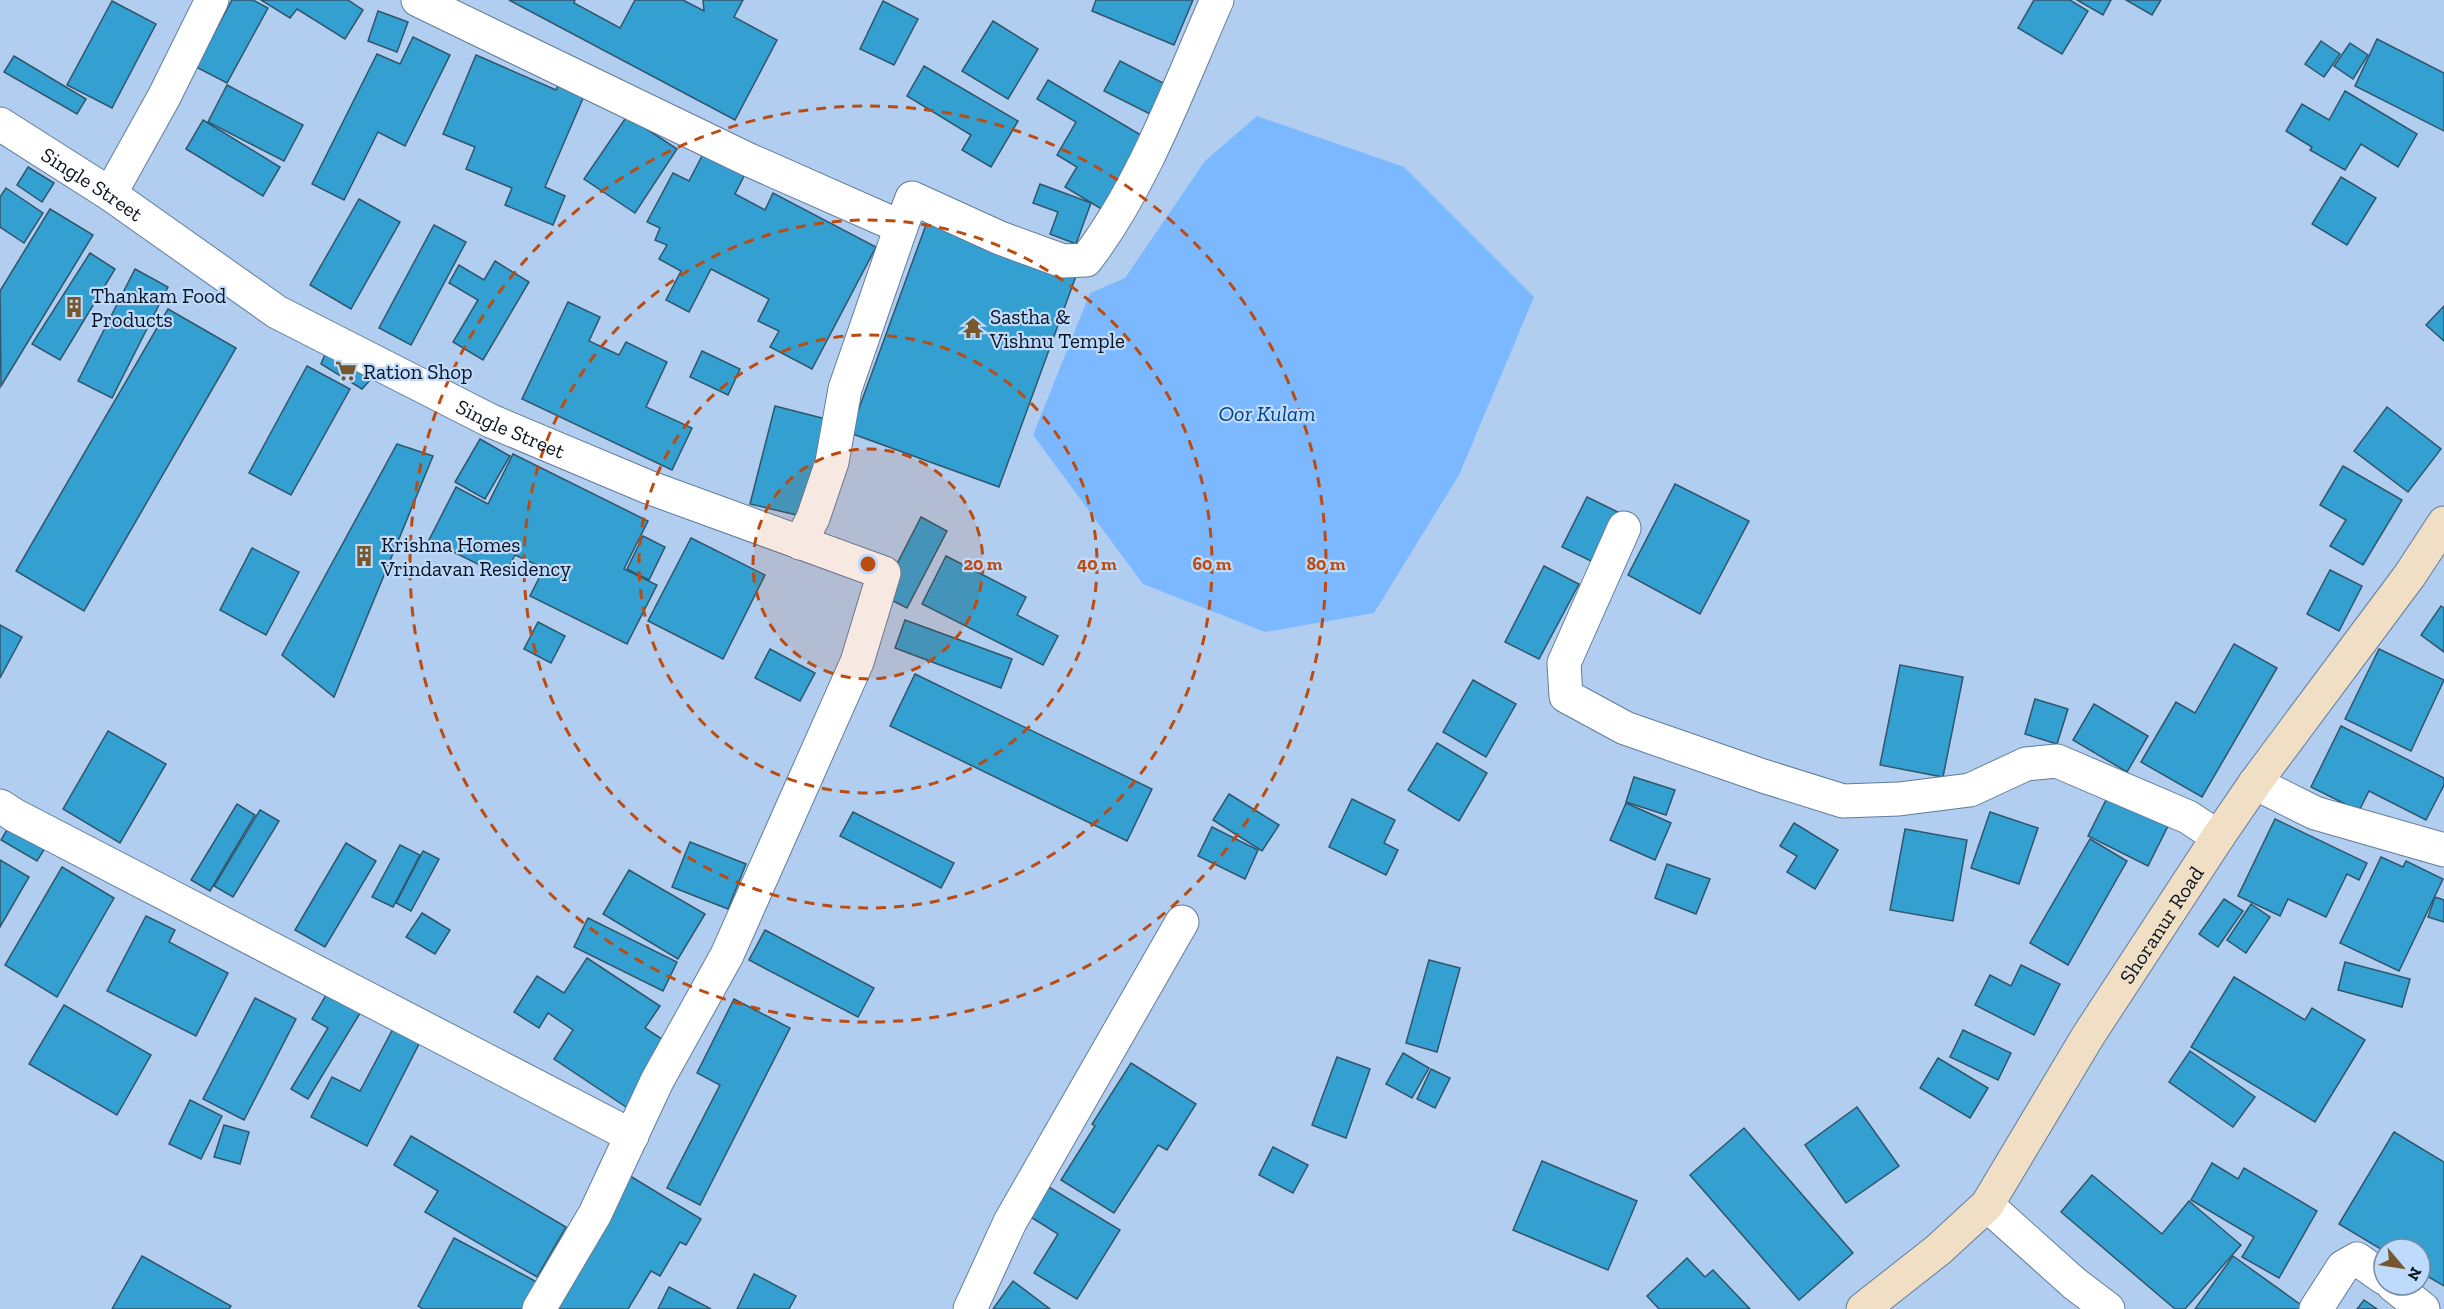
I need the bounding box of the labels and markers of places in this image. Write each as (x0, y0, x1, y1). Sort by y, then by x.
place label: Thankam Food Products (91, 283, 227, 332)
building icon: Thankam Food Products (62, 295, 86, 319)
place label: Sastha & Vishnu Temple (989, 304, 1125, 353)
temple icon: Sastha & Vishnu Temple (961, 316, 985, 340)
supermarket icon: Ration Shop (334, 359, 358, 383)
place label: Ration Shop (363, 359, 473, 384)
place label: Krishna Homes Vrindavan Residency (380, 532, 571, 581)
building icon: Krishna Homes Vrindavan Residency (352, 544, 376, 568)
centre of rings (858, 554, 878, 574)

